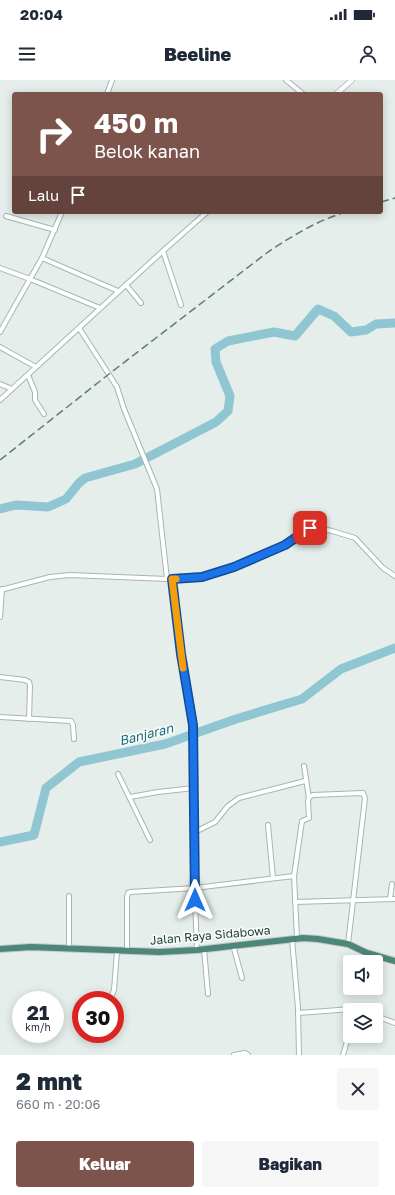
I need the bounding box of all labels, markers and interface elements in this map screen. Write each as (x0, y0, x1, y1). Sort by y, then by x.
text: 20:04 (20, 5, 63, 23)
icon: menu (16, 43, 38, 65)
text: Beeline (164, 43, 231, 65)
icon: person (357, 43, 379, 65)
text: 450 m (94, 106, 178, 139)
icon: right (28, 108, 80, 160)
text: Belok kanan (94, 140, 200, 162)
icon: arrive (67, 184, 89, 206)
text: Lalu (28, 186, 59, 204)
pin (293, 511, 327, 545)
icon: arrive (299, 517, 321, 539)
water label: Banjaran (117, 719, 176, 748)
position arrow (174, 879, 216, 921)
street label: Jalan Raya Sidabowa (149, 922, 271, 948)
map controls (343, 955, 383, 1043)
button: sound (343, 955, 383, 995)
speed limit sign: 30 (72, 991, 124, 1043)
text: 21 (27, 1000, 49, 1024)
button: layers (343, 1003, 383, 1043)
text: km/h (25, 1021, 51, 1033)
text: 2 mnt (16, 1066, 82, 1095)
button: close (337, 1068, 379, 1110)
text: 660 m · 20:06 (16, 1096, 100, 1112)
button: Keluar (16, 1141, 194, 1187)
button: Bagikan (202, 1141, 379, 1187)

